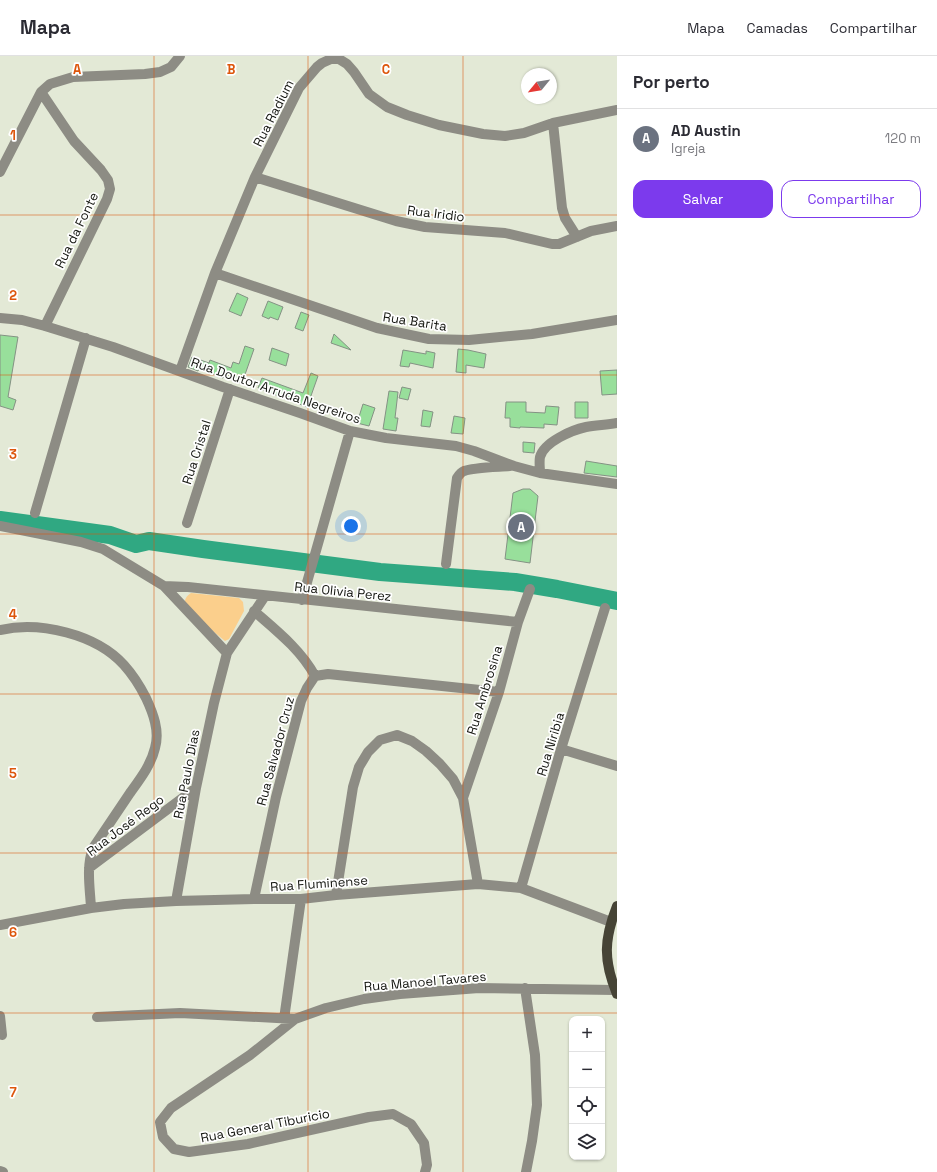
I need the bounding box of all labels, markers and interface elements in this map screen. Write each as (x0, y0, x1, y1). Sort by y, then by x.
text: Mapa (20, 15, 71, 40)
text: Mapa (687, 19, 724, 37)
text: Camadas (746, 19, 808, 37)
text: Compartilhar (830, 19, 917, 37)
text: A (73, 61, 82, 78)
text: B (227, 61, 236, 78)
text: C (382, 61, 390, 78)
north arrow (521, 68, 557, 104)
text: Por perto (633, 71, 710, 93)
street label: Rua Radium (249, 77, 298, 150)
text: AD Austin (671, 121, 741, 140)
text: 1 (10, 127, 16, 144)
text: A (642, 130, 650, 147)
text: 120 m (885, 130, 921, 147)
text: Igreja (671, 140, 706, 157)
button: Salvar (633, 180, 773, 218)
button: Compartilhar (781, 180, 921, 218)
street label: Rua da Fonte (51, 189, 102, 271)
street label: Rua Iridio (406, 202, 466, 225)
text: 2 (9, 287, 17, 304)
street label: Rua Barita (382, 308, 449, 335)
street label: Rua Doutor Arruda Negreiros (189, 353, 363, 428)
street label: Rua Cristal (178, 418, 215, 487)
text: 3 (9, 446, 17, 463)
pin: A (508, 512, 534, 542)
your location (341, 516, 361, 536)
street label: Rua Olivia Perez (294, 578, 392, 605)
text: 4 (9, 606, 17, 623)
street label: Rua Ambrosina (463, 643, 506, 737)
street label: Rua Salvador Cruz (253, 694, 298, 808)
street label: Rua Niribia (533, 710, 568, 778)
street label: Rua Paulo Dias (170, 728, 204, 820)
text: 5 (9, 765, 17, 782)
street label: Rua José Rego (83, 791, 167, 860)
street label: Rua Fluminense (270, 872, 368, 895)
text: 6 (9, 924, 17, 941)
street label: Rua Manoel Tavares (363, 968, 487, 995)
map controls (569, 1016, 605, 1160)
button: + (569, 1016, 605, 1052)
button: − (569, 1052, 605, 1088)
text: 7 (9, 1084, 17, 1101)
button: locate (569, 1088, 605, 1124)
street label: Rua General Tiburicio (199, 1105, 331, 1146)
button: layers (569, 1124, 605, 1160)

